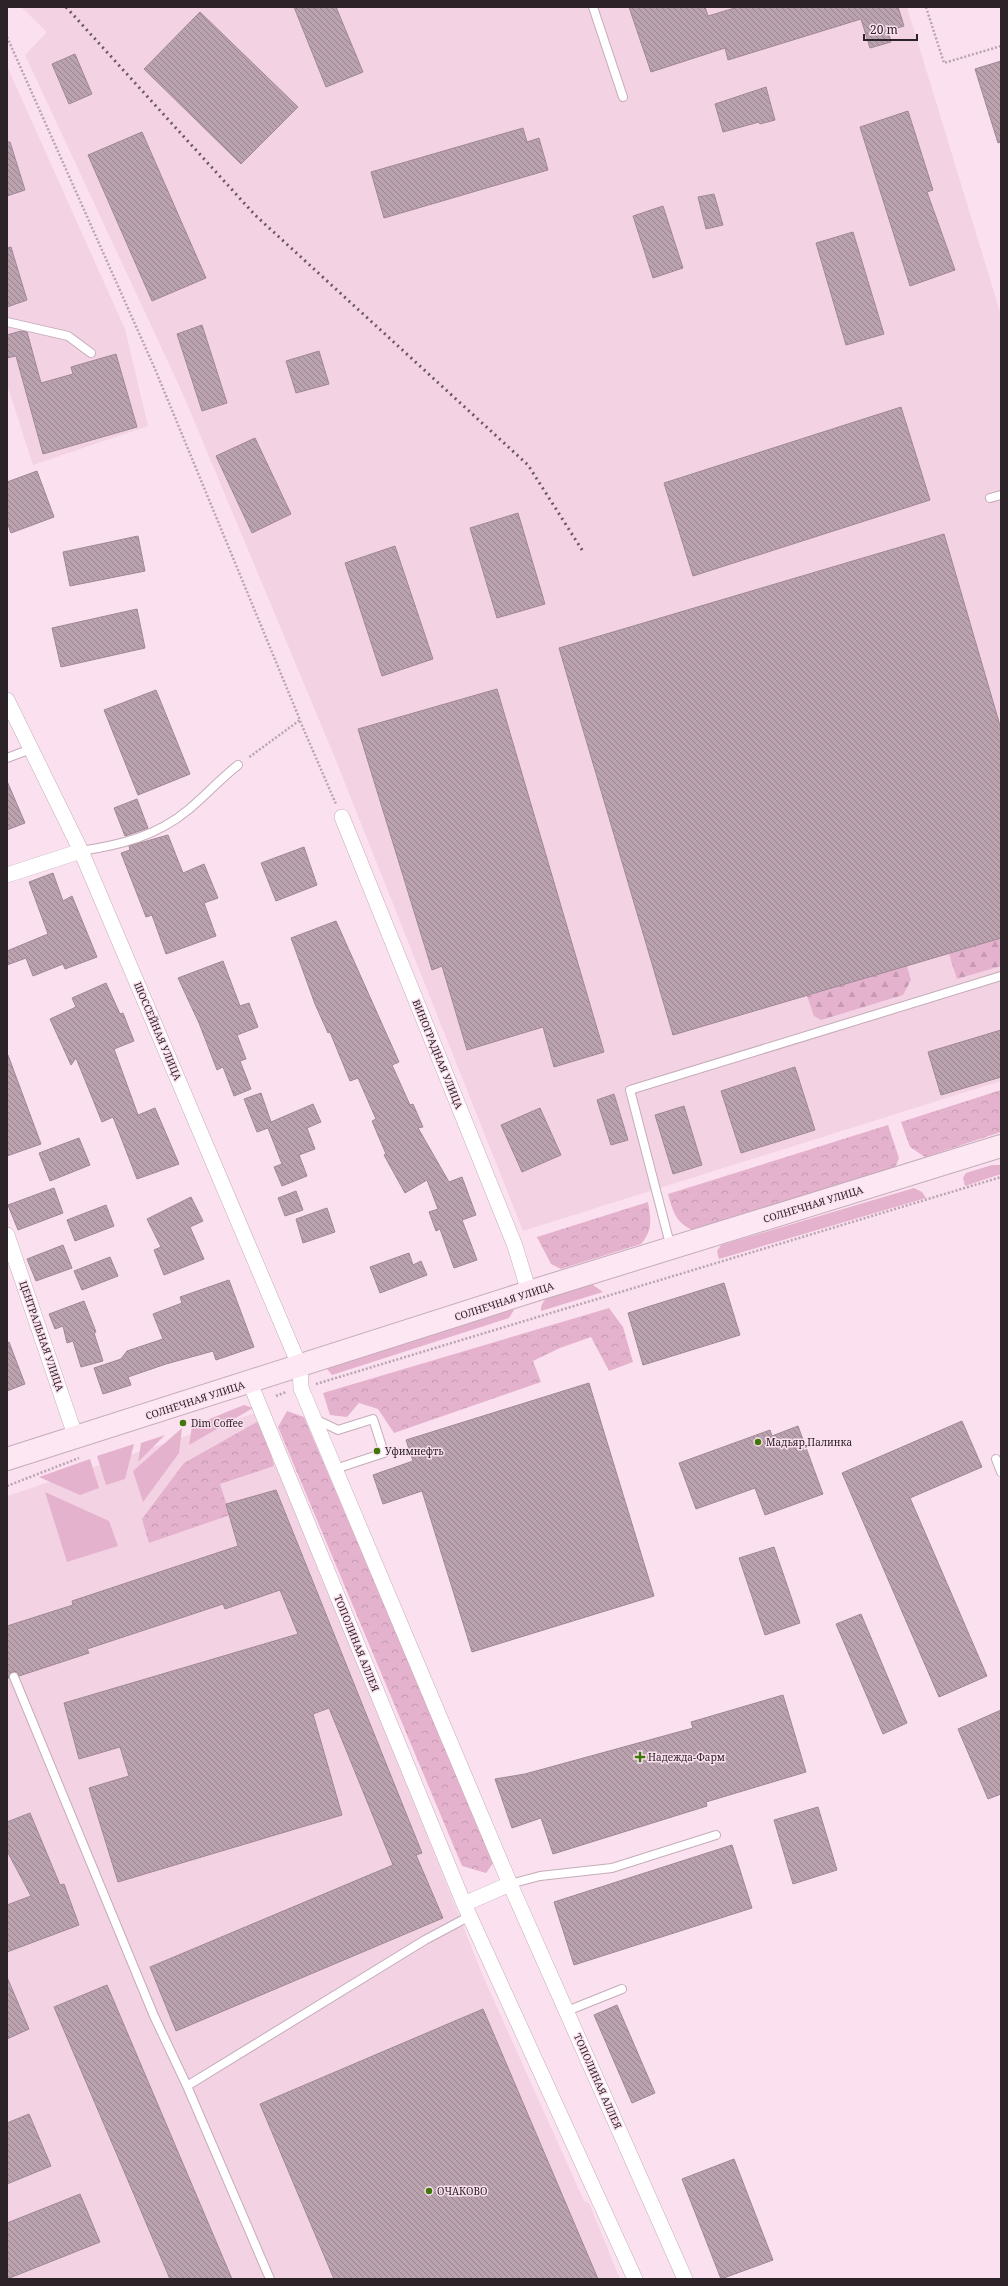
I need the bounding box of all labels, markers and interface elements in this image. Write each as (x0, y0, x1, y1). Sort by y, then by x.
scale bar (864, 16, 917, 42)
text: 20 m (870, 21, 898, 38)
street label: ШОССЕЙНАЯ УЛИЦА (131, 980, 185, 1083)
street label: ВИНОГРАДНАЯ УЛИЦА (410, 997, 467, 1112)
street label: СОЛНЕЧНАЯ УЛИЦА (761, 1182, 866, 1226)
street label: СОЛНЕЧНАЯ УЛИЦА (453, 1278, 556, 1324)
street label: ЦЕНТРАЛЬНАЯ УЛИЦА (16, 1279, 68, 1394)
street label: СОЛНЕЧНАЯ УЛИЦА (144, 1377, 247, 1423)
place label: Dim Coffee (191, 1416, 243, 1430)
marker: Dim Coffee (178, 1418, 188, 1428)
place label: Мадьяр,Палинка (766, 1435, 852, 1449)
marker: Мадьяр,Палинка (753, 1437, 763, 1447)
place label: Уфимнефть (385, 1444, 444, 1458)
marker: Уфимнефть (372, 1446, 382, 1456)
street label: ТОПОЛИНАЯ АЛЛЕЯ (331, 1593, 383, 1694)
place label: Надежда-Фарм (648, 1750, 725, 1764)
marker: Надежда-Фарм (635, 1752, 645, 1762)
street label: ТОПОЛИНАЯ АЛЛЕЯ (571, 2031, 626, 2131)
place label: ОЧАКОВО (437, 2184, 487, 2198)
marker: ОЧАКОВО (424, 2186, 434, 2196)

